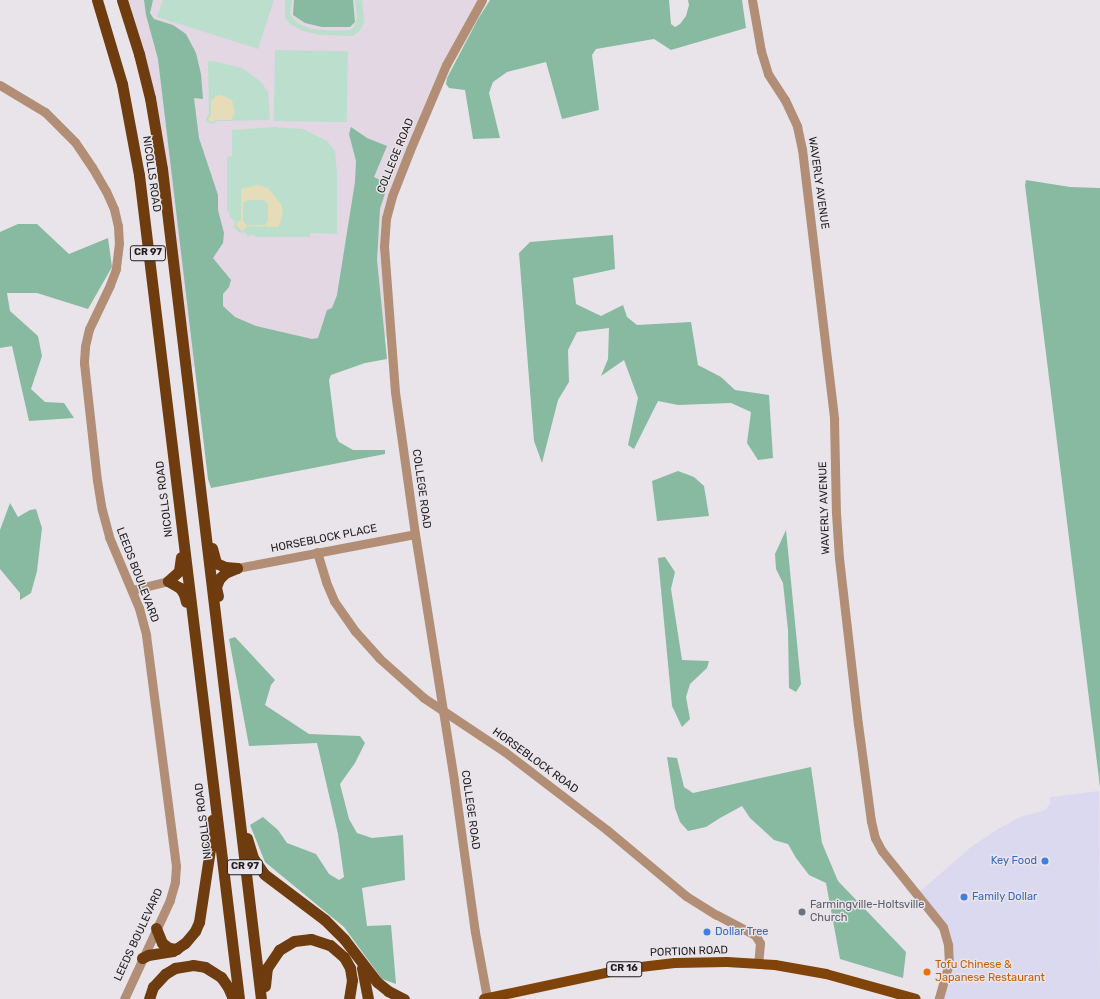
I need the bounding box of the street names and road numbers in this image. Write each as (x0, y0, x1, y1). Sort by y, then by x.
street label: COLLEGE ROAD (375, 116, 417, 196)
street label: NICOLLS ROAD (139, 135, 163, 213)
street label: WAVERLY AVENUE (805, 136, 831, 230)
road number: CR 97 (129, 245, 167, 261)
street label: COLLEGE ROAD (409, 448, 433, 530)
street label: NICOLLS ROAD (154, 460, 176, 538)
street label: WAVERLY AVENUE (817, 461, 833, 555)
street label: HORSEBLOCK PLACE (270, 522, 378, 556)
street label: LEEDS BOULEVARD (113, 526, 161, 624)
street label: HORSEBLOCK ROAD (489, 725, 581, 797)
street label: COLLEGE ROAD (458, 769, 482, 851)
street label: NICOLLS ROAD (193, 782, 215, 860)
road number: CR 97 (226, 859, 264, 875)
street label: LEEDS BOULEVARD (112, 887, 166, 983)
street label: PORTION ROAD (650, 944, 728, 960)
road number: CR 16 (606, 961, 642, 977)

